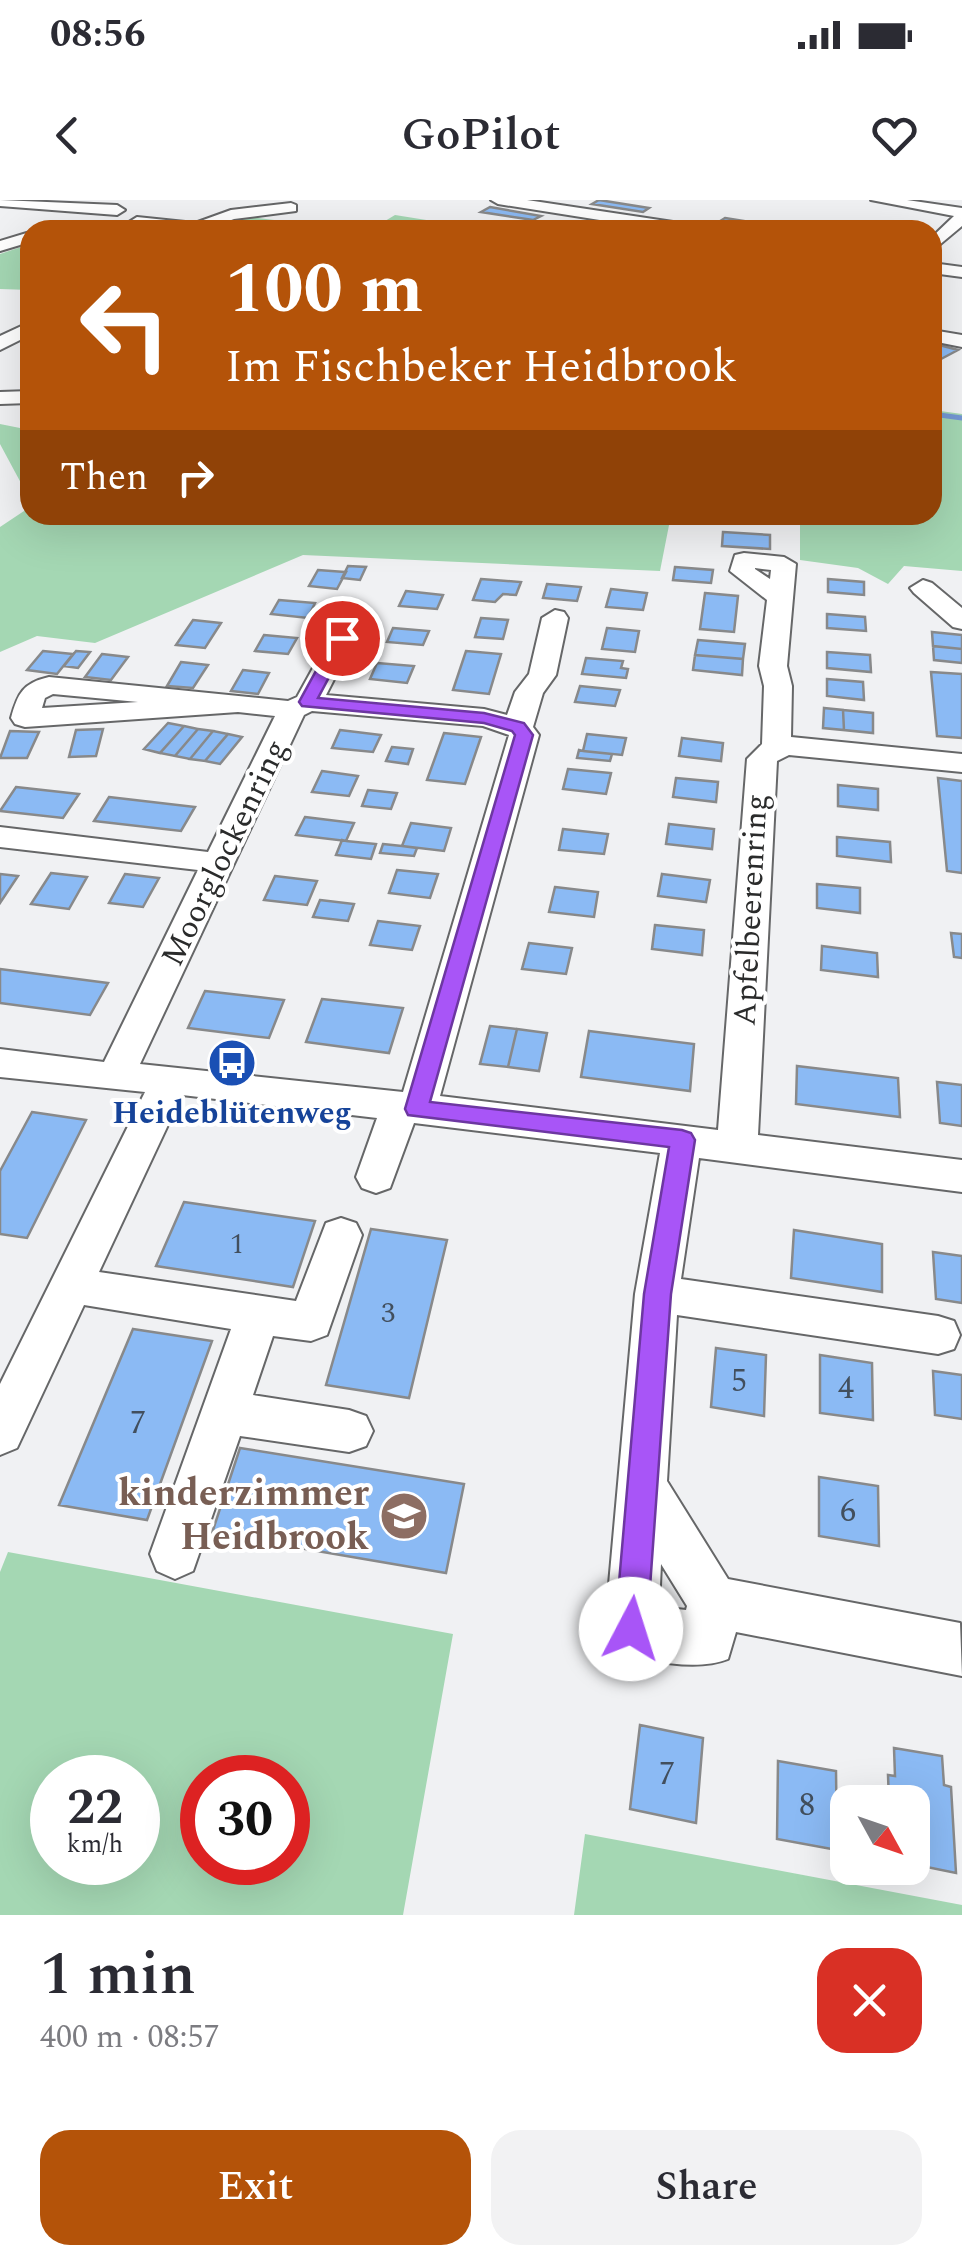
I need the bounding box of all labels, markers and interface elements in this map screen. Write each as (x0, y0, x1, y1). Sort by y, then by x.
text: 08:56 (50, 6, 145, 64)
text: GoPilot (402, 101, 560, 170)
icon: back (40, 108, 95, 163)
icon: heart (867, 108, 922, 163)
text: 100 m (225, 237, 423, 343)
icon: left (60, 260, 190, 390)
text: Im Fischbeker Heidbrook (225, 333, 737, 402)
text: Then (60, 449, 148, 507)
icon: right (168, 450, 223, 505)
pin (300, 596, 385, 681)
icon: arrive (315, 611, 370, 666)
street label: Moorglockenring (149, 731, 301, 975)
street label: Apfelbeerenring (720, 793, 782, 1027)
bus stop icon: Heideblütenweg (206, 1037, 258, 1089)
place label: Heideblütenweg (112, 1089, 352, 1138)
house number: 1 (230, 1223, 244, 1266)
house number: 3 (381, 1292, 395, 1335)
house number: 5 (731, 1357, 747, 1406)
house number: 4 (838, 1364, 854, 1413)
house number: 7 (130, 1399, 146, 1448)
place label: kinderzimmer Heidbrook (118, 1465, 370, 1567)
house number: 6 (840, 1487, 856, 1536)
school or university icon: kinderzimmer Heidbrook (378, 1490, 430, 1542)
position arrow (579, 1577, 683, 1681)
house number: 7 (659, 1750, 675, 1799)
speed limit sign: 30 (180, 1755, 310, 1885)
text: 22 (67, 1770, 123, 1846)
house number: 8 (799, 1781, 815, 1830)
north arrow (830, 1785, 930, 1885)
map controls (830, 1785, 930, 1885)
text: km/h (67, 1826, 123, 1864)
text: 1 min (40, 1929, 196, 2021)
button: close (817, 1948, 922, 2053)
text: 400 m · 08:57 (40, 2013, 220, 2062)
button: Exit (40, 2130, 471, 2245)
button: Share (491, 2130, 922, 2245)

